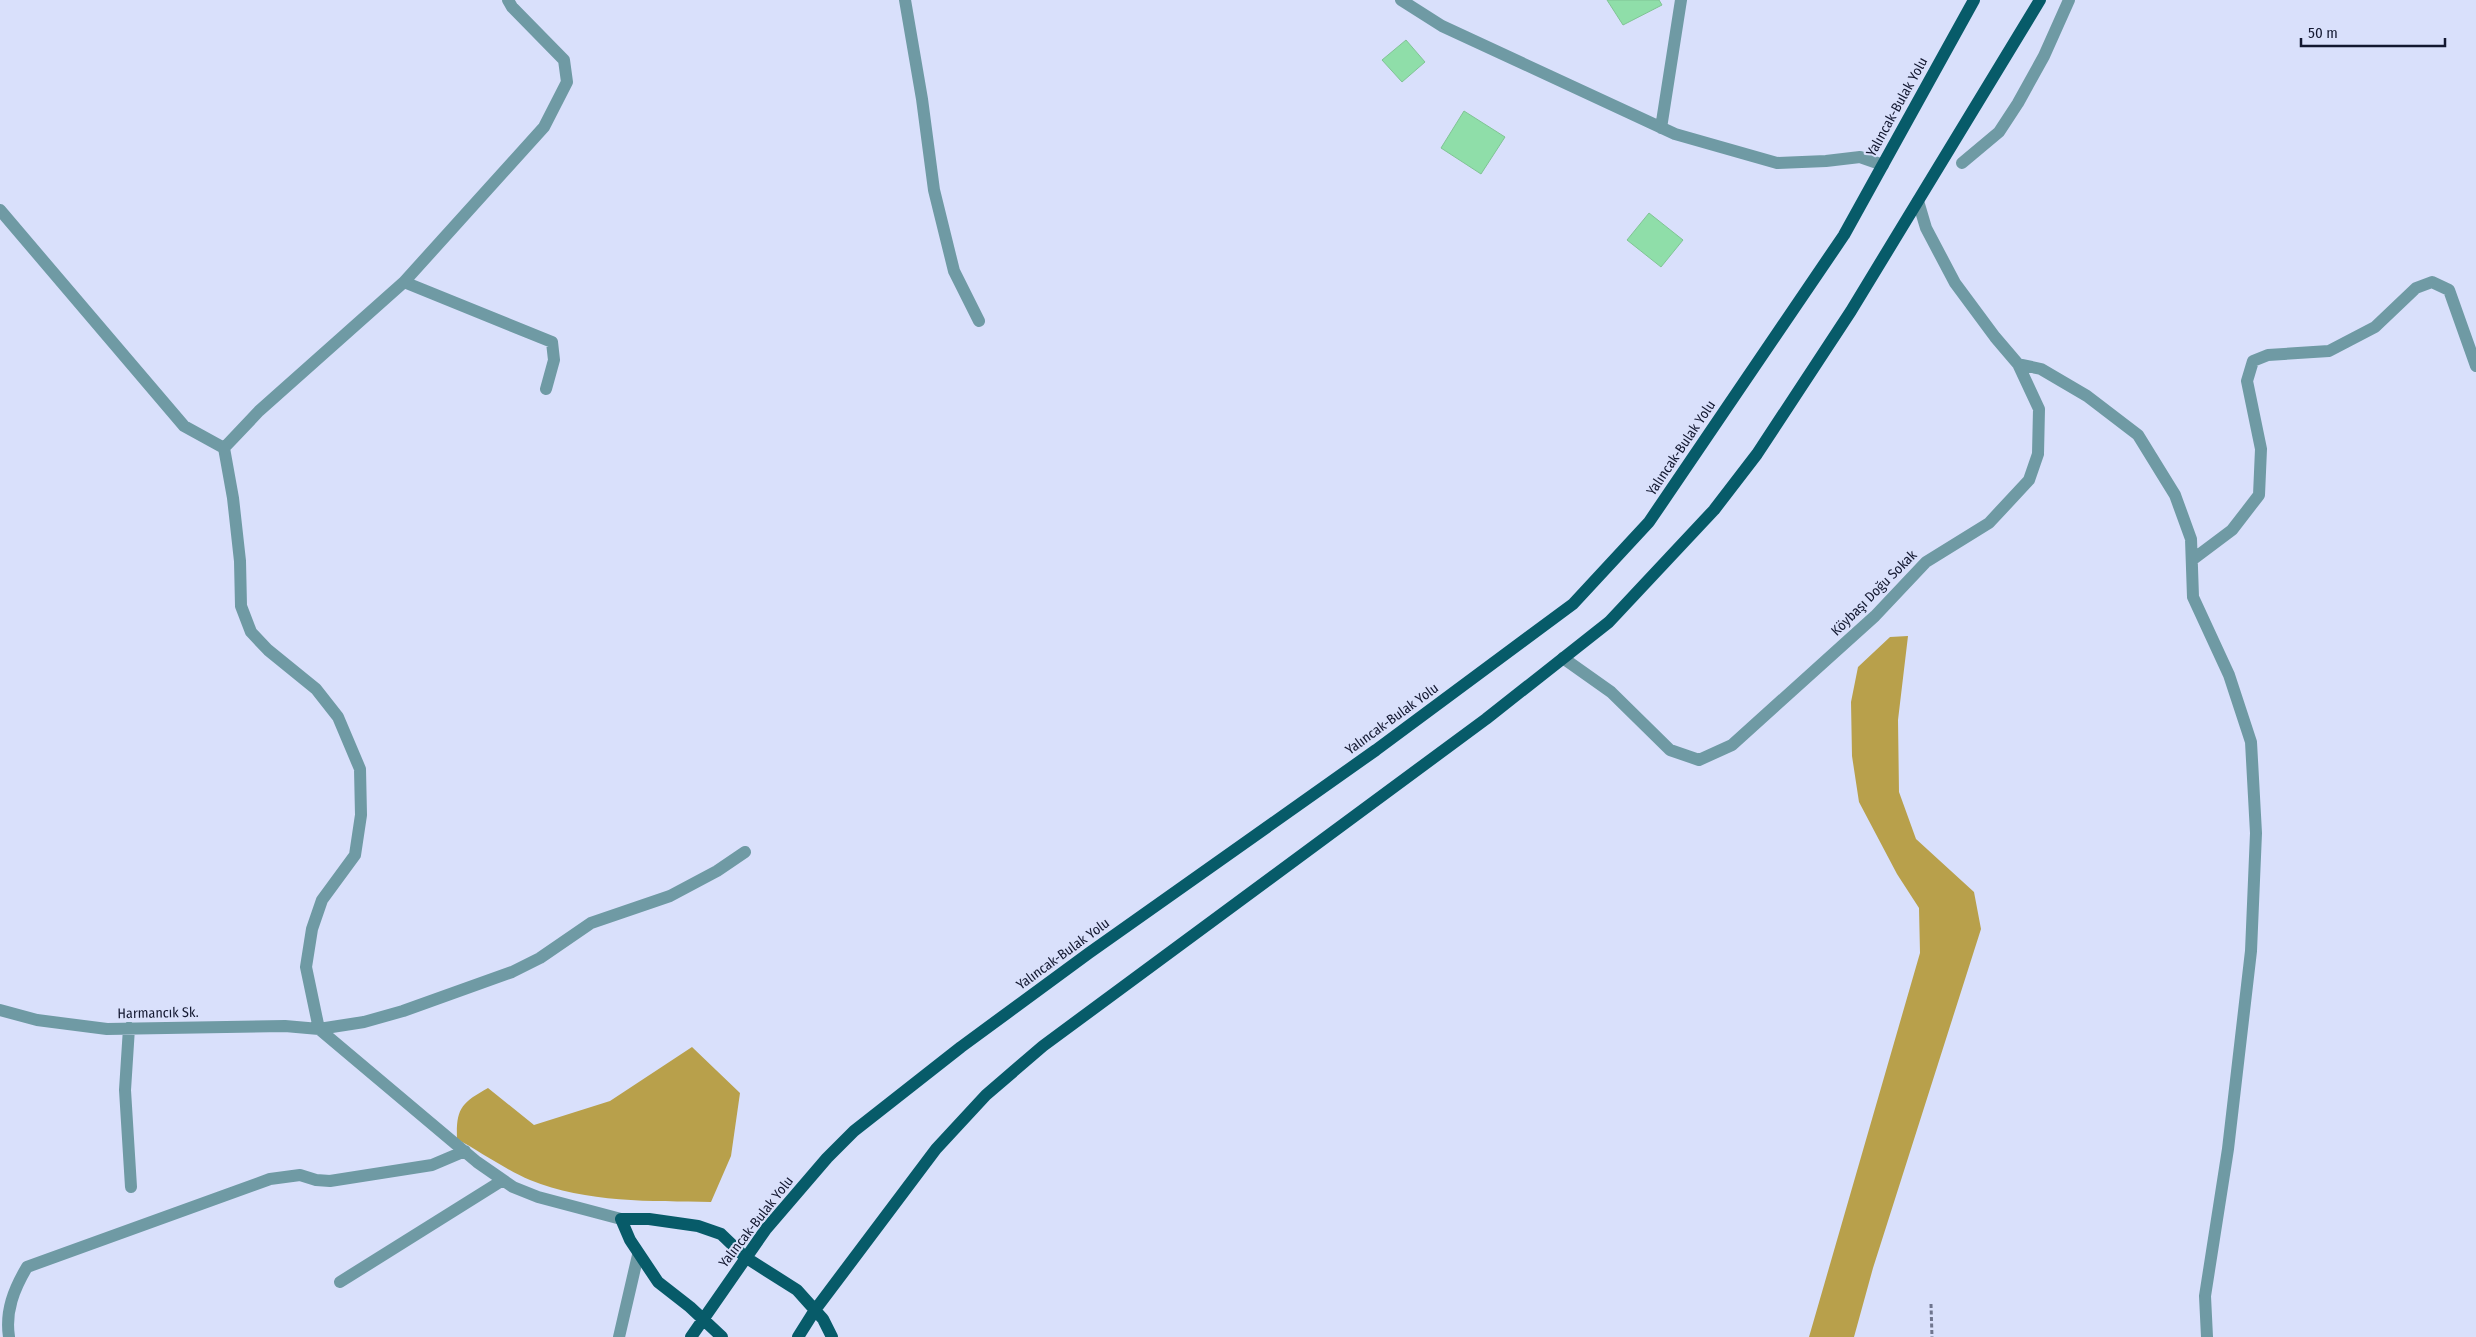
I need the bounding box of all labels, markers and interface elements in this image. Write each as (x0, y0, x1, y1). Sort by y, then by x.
scale bar (2301, 15, 2445, 47)
text: 50 m (2308, 24, 2338, 42)
street label: Yalıncak-Bulak Yolu (1863, 54, 1931, 160)
street label: Yalıncak-Bulak Yolu (1643, 397, 1719, 499)
street label: Köybaşı Doğu Sokak (1828, 546, 1921, 639)
street label: Yalıncak-Bulak Yolu (1342, 680, 1442, 758)
street label: Yalıncak-Bulak Yolu (1013, 915, 1113, 993)
street label: Harmancık Sk. (117, 1004, 199, 1022)
street label: Yalıncak-Bulak Yolu (715, 1173, 797, 1271)

